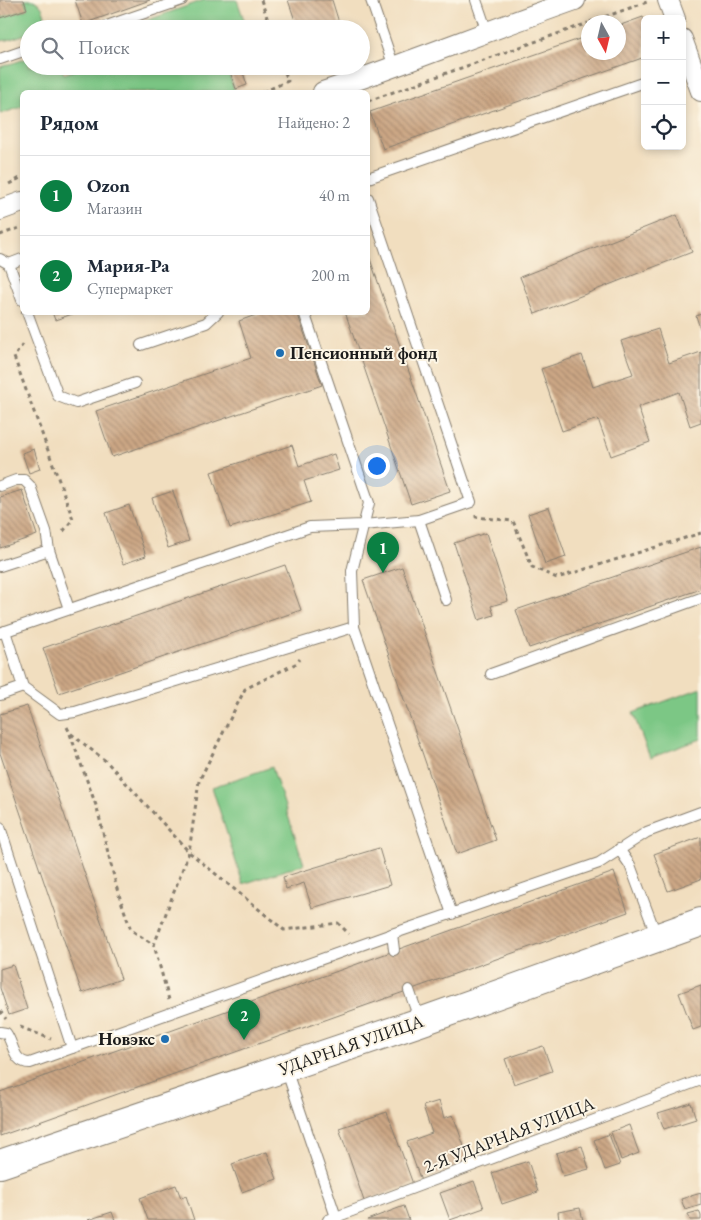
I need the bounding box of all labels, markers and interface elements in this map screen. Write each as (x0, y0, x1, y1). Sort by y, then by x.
north arrow (581, 15, 626, 60)
map controls (641, 15, 686, 150)
button: + (641, 15, 686, 60)
search box (20, 20, 370, 75)
icon: search (38, 34, 66, 62)
text: Поиск (78, 35, 130, 60)
button: − (641, 60, 686, 105)
button: locate (641, 105, 686, 150)
text: Рядом (40, 109, 99, 136)
text: Найдено: 2 (278, 112, 350, 133)
text: Ozon (87, 173, 130, 198)
text: 1 (52, 185, 60, 206)
text: 40 m (319, 185, 350, 206)
text: Магазин (87, 198, 142, 219)
text: Мария-Ра (87, 253, 170, 278)
text: 2 (52, 265, 60, 286)
text: 200 m (311, 265, 350, 286)
text: Супермаркет (87, 278, 173, 299)
place label: Пенсионный фонд (290, 341, 438, 364)
marker: Пенсионный фонд (274, 347, 286, 359)
your location (364, 453, 390, 479)
pin: 1 (367, 532, 399, 573)
pin: 2 (228, 999, 260, 1040)
street label: УДАРНАЯ УЛИЦА (274, 1009, 427, 1080)
place label: Новэкс (98, 1027, 156, 1050)
marker: Новэкс (159, 1033, 171, 1045)
street label: 2-Я УДАРНАЯ УЛИЦА (420, 1091, 598, 1178)

